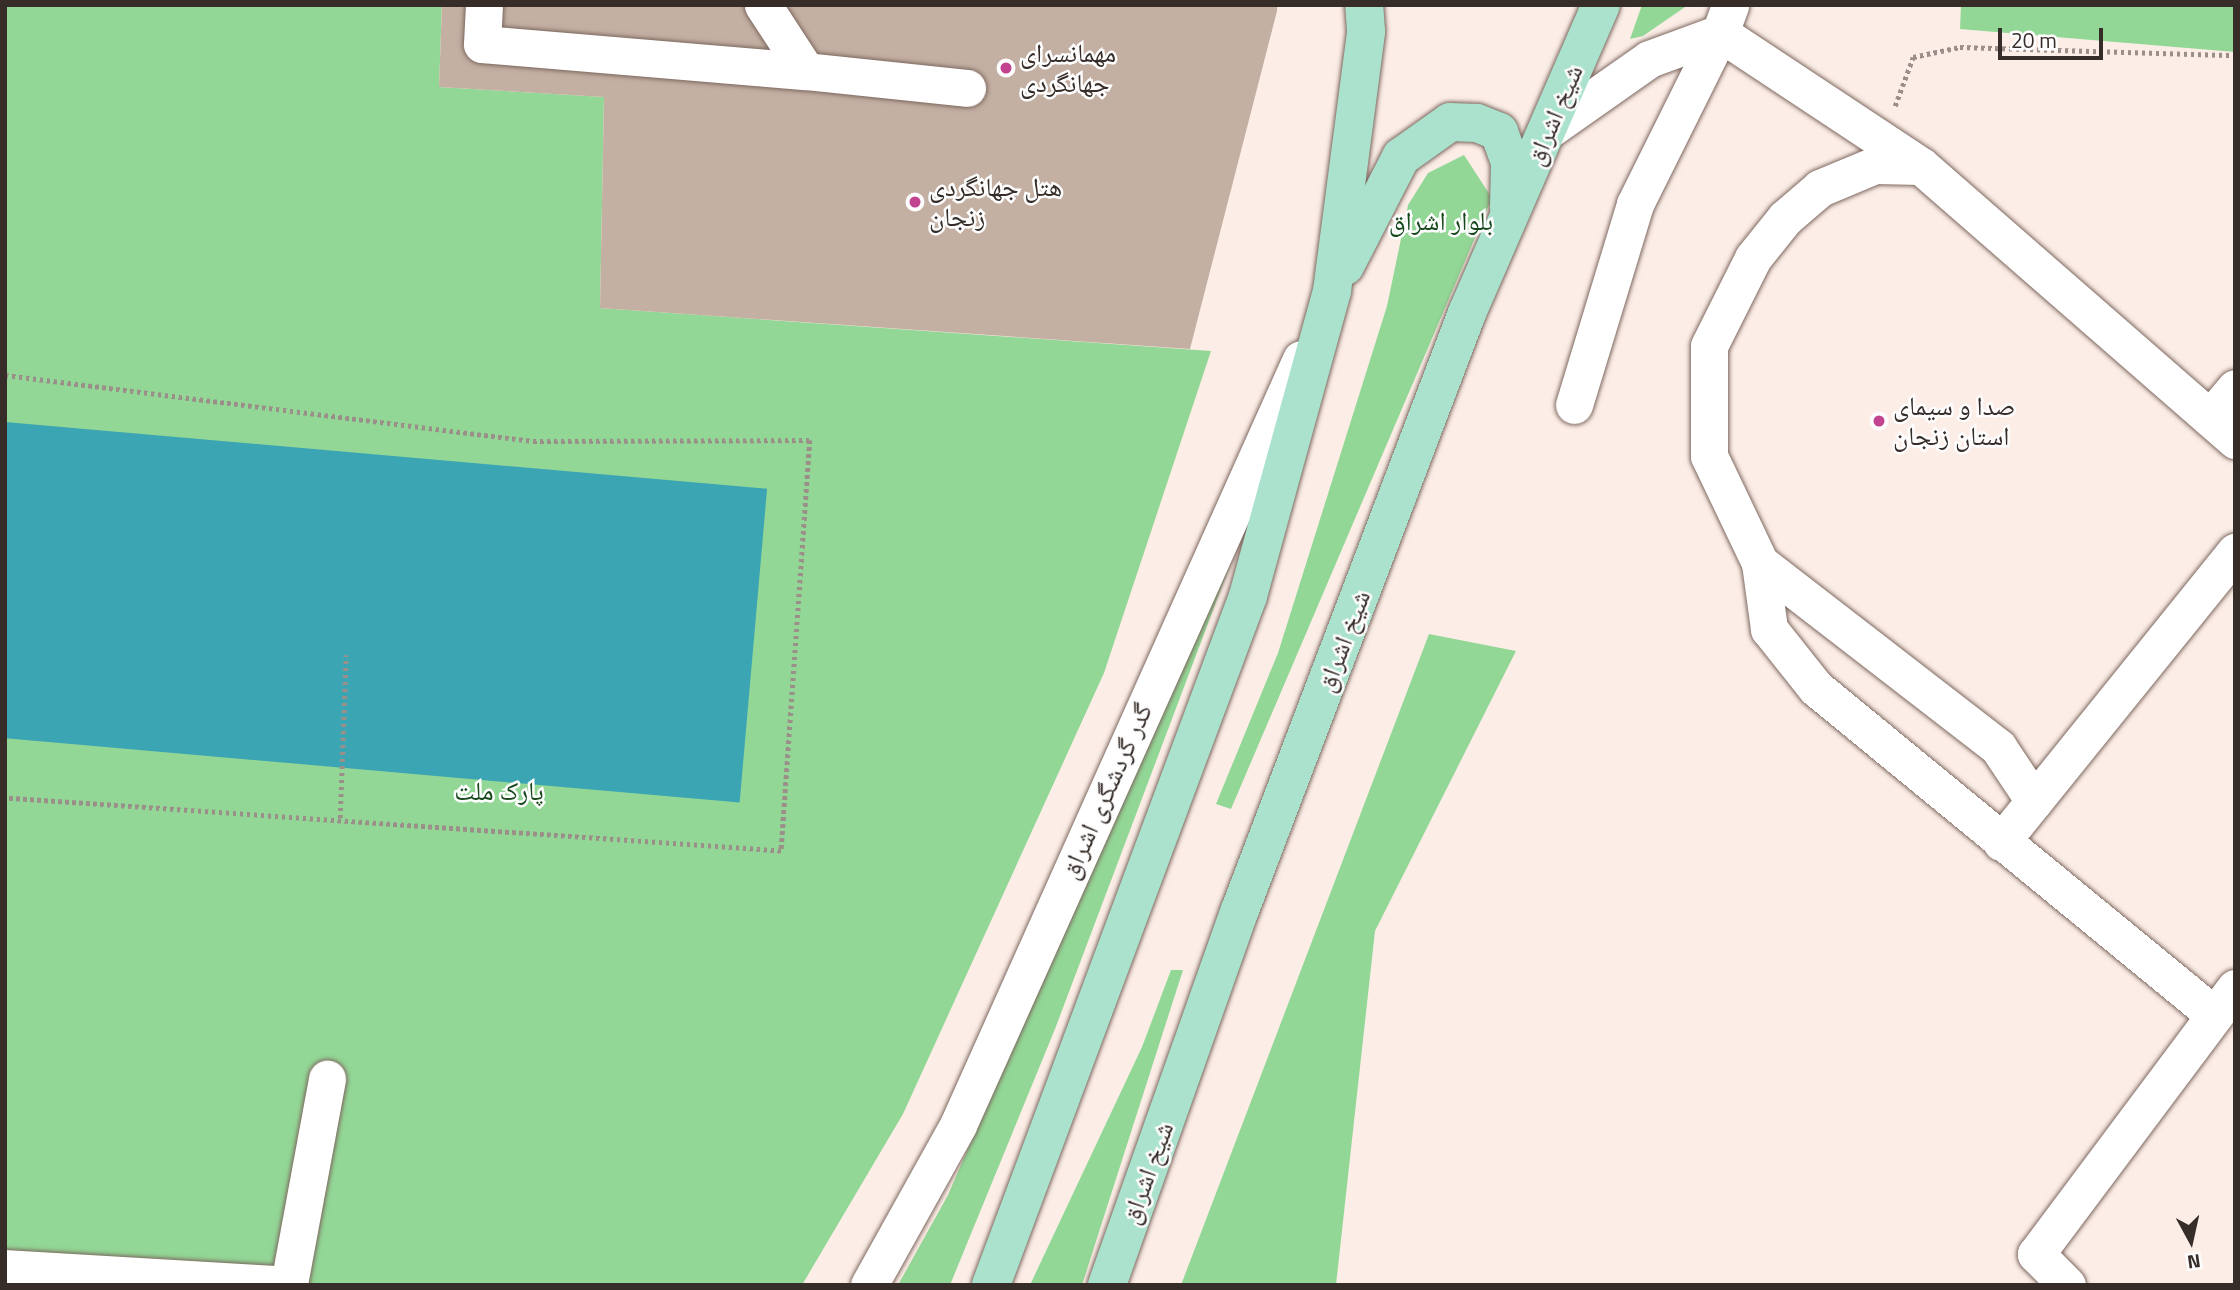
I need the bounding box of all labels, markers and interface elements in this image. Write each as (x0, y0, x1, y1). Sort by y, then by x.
scale bar (2002, 14, 2107, 58)
text: 20 m (2011, 24, 2057, 56)
place label: مهمانسرای جهانگردی (1020, 37, 1116, 98)
marker: مهمانسرای جهانگردی (998, 60, 1014, 76)
street label: شیخ اشراق (1519, 60, 1589, 170)
place label: هتل جهانگردی زنجان (929, 171, 1062, 232)
marker: هتل جهانگردی زنجان (907, 194, 923, 210)
park label: بلوار اشراق (1389, 205, 1493, 237)
place label: صدا و سیمای استان زنجان (1893, 390, 2015, 452)
marker: صدا و سیمای استان زنجان (1871, 413, 1887, 429)
street label: شیخ اشراق (1309, 586, 1377, 696)
street label: گدر گردشگری اشراق (1053, 698, 1159, 884)
park label: پارک ملت (454, 775, 544, 807)
street label: شیخ اشراق (1114, 1118, 1180, 1228)
north arrow (2156, 1206, 2226, 1276)
text: N (2185, 1247, 2203, 1278)

